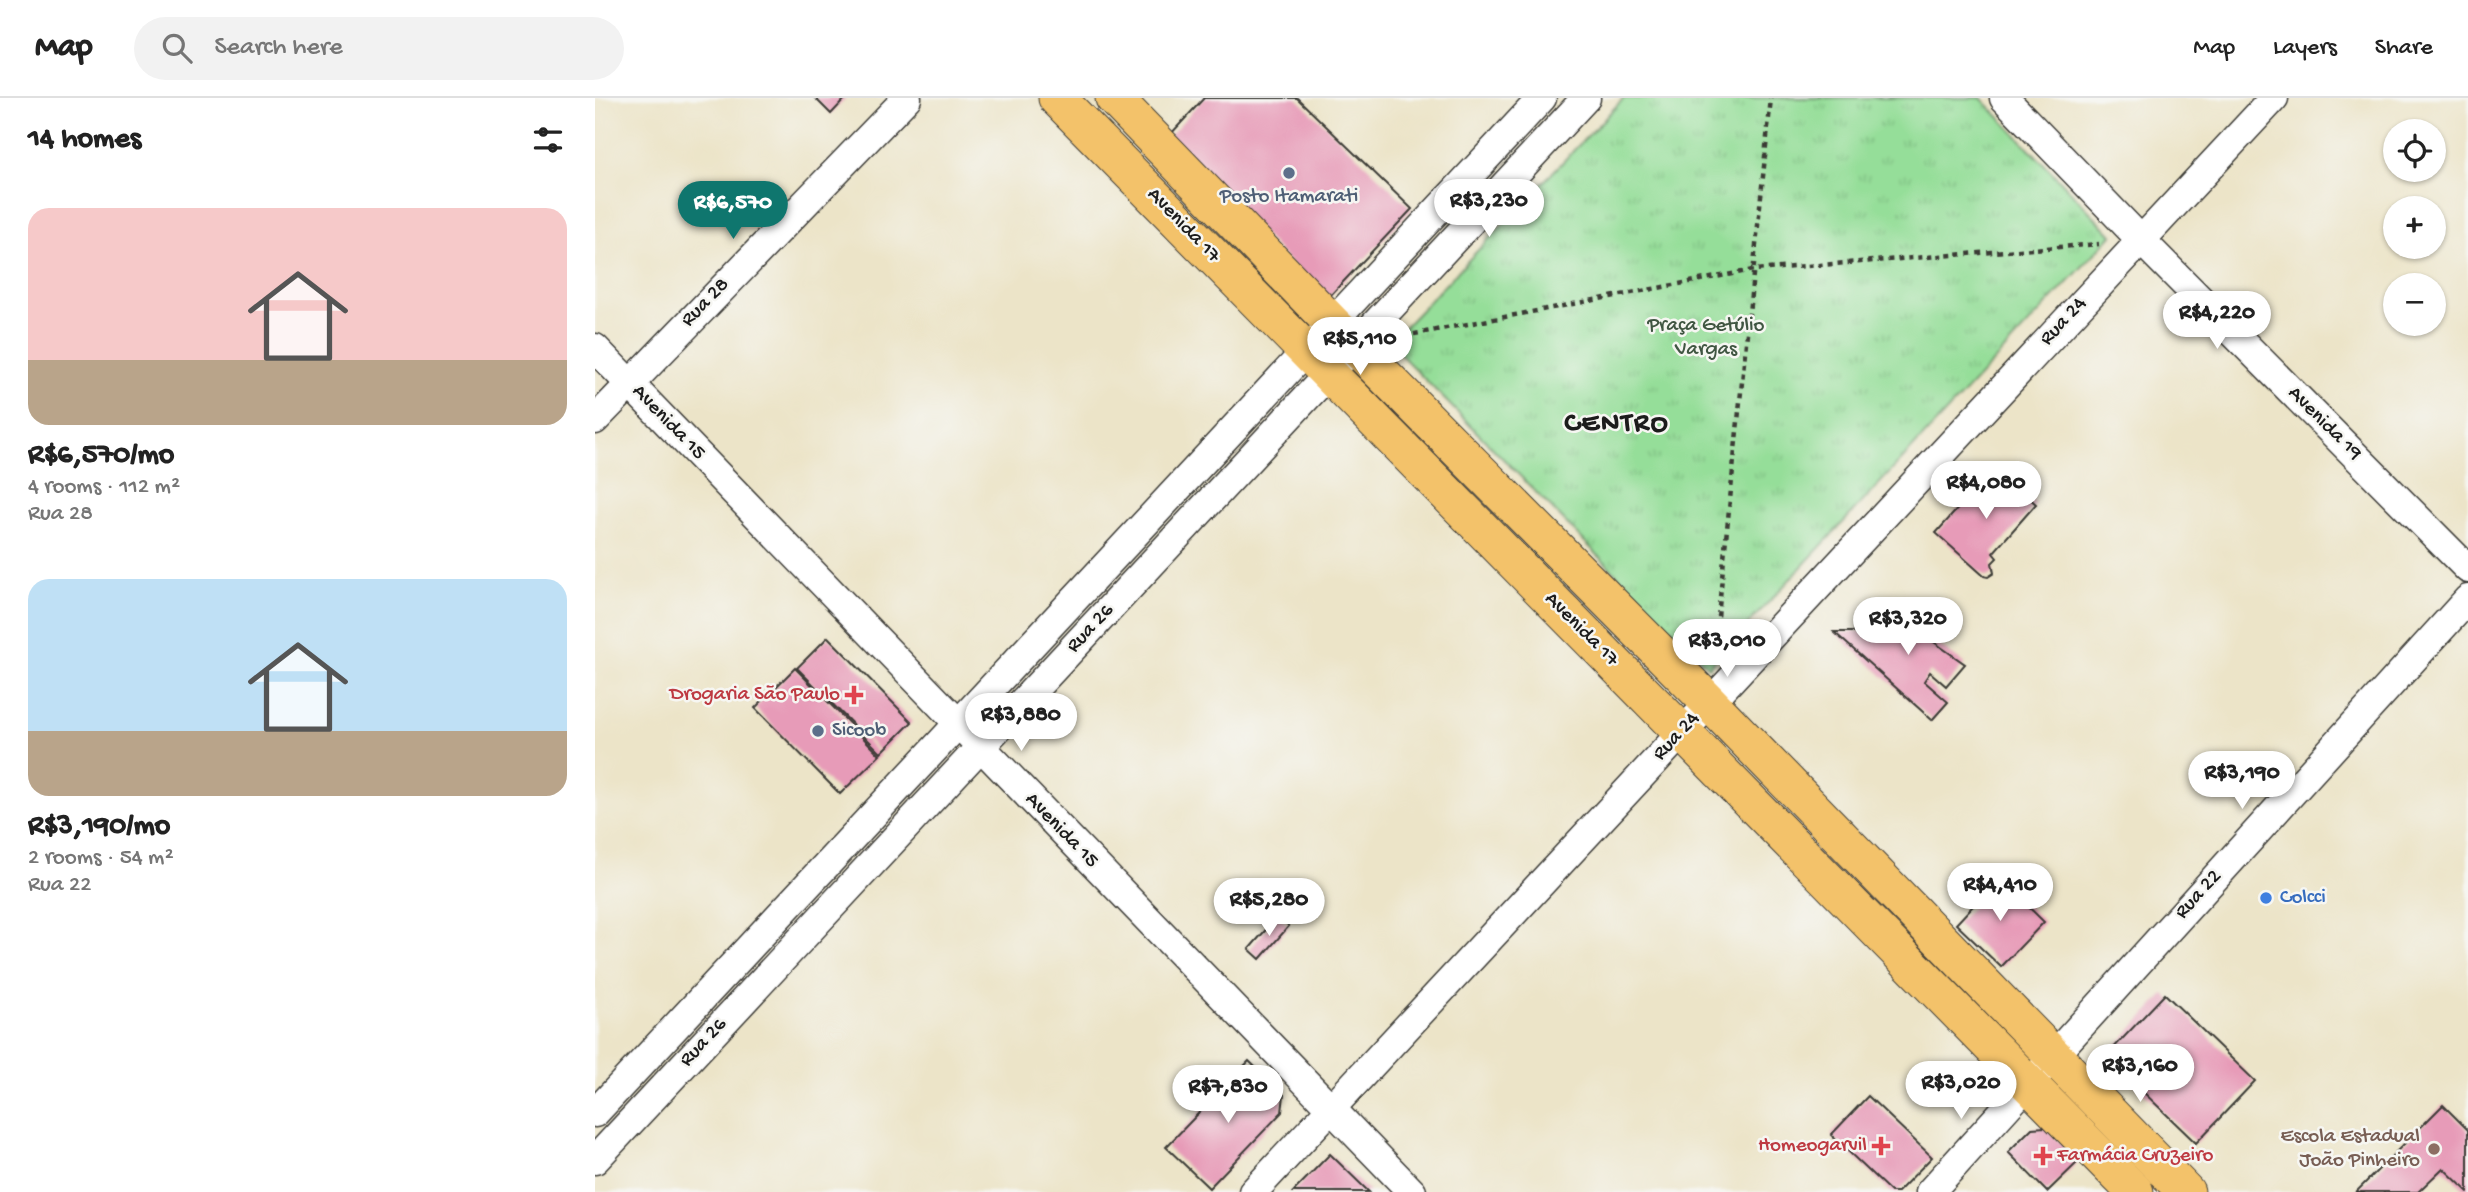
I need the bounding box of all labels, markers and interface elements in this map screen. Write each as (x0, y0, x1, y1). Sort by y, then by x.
search box (134, 17, 624, 80)
text: Map (35, 29, 92, 67)
icon: search (158, 29, 196, 67)
text: Search here (214, 33, 343, 64)
text: Map (2193, 34, 2235, 63)
text: Layers (2273, 34, 2337, 63)
text: Share (2375, 34, 2433, 63)
map controls (2383, 119, 2446, 336)
button: locate (2383, 119, 2446, 182)
icon: filters (529, 121, 567, 159)
text: 14 homes (28, 123, 141, 158)
marker: Posto Itamarati (1281, 165, 1297, 181)
pin: R$3,230 (1424, 180, 1554, 239)
pin: R$6,570 (668, 181, 798, 241)
street label: Avenida 17 (1141, 183, 1226, 270)
place label: Posto Itamarati (1219, 185, 1358, 210)
text: R$3,230 (1450, 188, 1528, 215)
text: R$6,570 (694, 190, 772, 217)
button: + (2383, 196, 2446, 259)
icon: home (235, 253, 361, 379)
street label: Rua 28 (676, 273, 736, 333)
button: − (2383, 273, 2446, 336)
street label: Rua 24 (2035, 292, 2093, 352)
pin: R$4,220 (2152, 292, 2282, 351)
text: R$4,220 (2179, 300, 2255, 327)
park label: Praça Getúlio Vargas (1646, 314, 1765, 363)
pin: R$5,110 (1295, 317, 1425, 377)
text: R$5,110 (1323, 326, 1397, 353)
street label: Avenida 15 (626, 380, 710, 466)
street label: Avenida 19 (2282, 382, 2367, 467)
district label: CENTRO (1564, 408, 1670, 441)
text: R$6,570/mo (28, 439, 174, 474)
pin: R$4,080 (1921, 462, 2051, 521)
text: R$4,080 (1946, 470, 2026, 497)
text: 4 rooms · 112 m² (28, 474, 180, 501)
text: Rua 28 (28, 501, 93, 528)
street label: Avenida 17 (1538, 587, 1624, 673)
pin: R$3,320 (1843, 598, 1973, 657)
street label: Rua 26 (1062, 599, 1120, 659)
text: R$3,320 (1869, 606, 1947, 633)
pin: R$3,010 (1662, 620, 1792, 679)
icon: home (235, 624, 361, 750)
text: R$3,010 (1689, 628, 1765, 655)
place label: Drogaria São Paulo (668, 683, 840, 708)
marker: Drogaria São Paulo (846, 687, 862, 703)
pin: R$3,880 (956, 694, 1086, 753)
text: R$3,880 (981, 702, 1061, 729)
street label: Rua 24 (1648, 707, 1706, 767)
place label: Sicoob (832, 719, 886, 744)
marker: Sicoob (810, 723, 826, 739)
pin: R$3,190 (2177, 752, 2307, 811)
text: R$3,190 (2204, 760, 2280, 787)
street label: Avenida 15 (1019, 788, 1103, 874)
text: R$3,190/mo (28, 810, 170, 845)
text: 2 rooms · 54 m² (28, 845, 174, 872)
pin: R$4,410 (1935, 864, 2065, 923)
street label: Rua 22 (2170, 865, 2228, 925)
text: Rua 22 (28, 872, 92, 899)
text: R$4,410 (1963, 872, 2037, 899)
pin: R$5,280 (1204, 878, 1334, 938)
place label: Colcci (2280, 886, 2326, 911)
text: R$5,280 (1230, 887, 1308, 914)
marker: Colcci (2258, 890, 2274, 906)
street label: Rua 26 (675, 1013, 733, 1073)
pin: R$3,160 (2075, 1044, 2205, 1104)
text: R$3,160 (2102, 1053, 2178, 1080)
pin: R$3,020 (1896, 1062, 2026, 1121)
pin: R$7,830 (1163, 1066, 1293, 1125)
text: R$3,020 (1922, 1070, 2000, 1097)
text: R$7,830 (1188, 1074, 1268, 1101)
place label: Escola Estadual João Pinheiro (2280, 1125, 2420, 1174)
place label: Homeogarvil (1758, 1134, 1867, 1159)
marker: Homeogarvil (1873, 1138, 1889, 1154)
marker: Escola Estadual João Pinheiro (2426, 1141, 2442, 1157)
place label: Farmácia Cruzeiro (2056, 1144, 2213, 1169)
marker: Farmácia Cruzeiro (2035, 1148, 2051, 1164)

